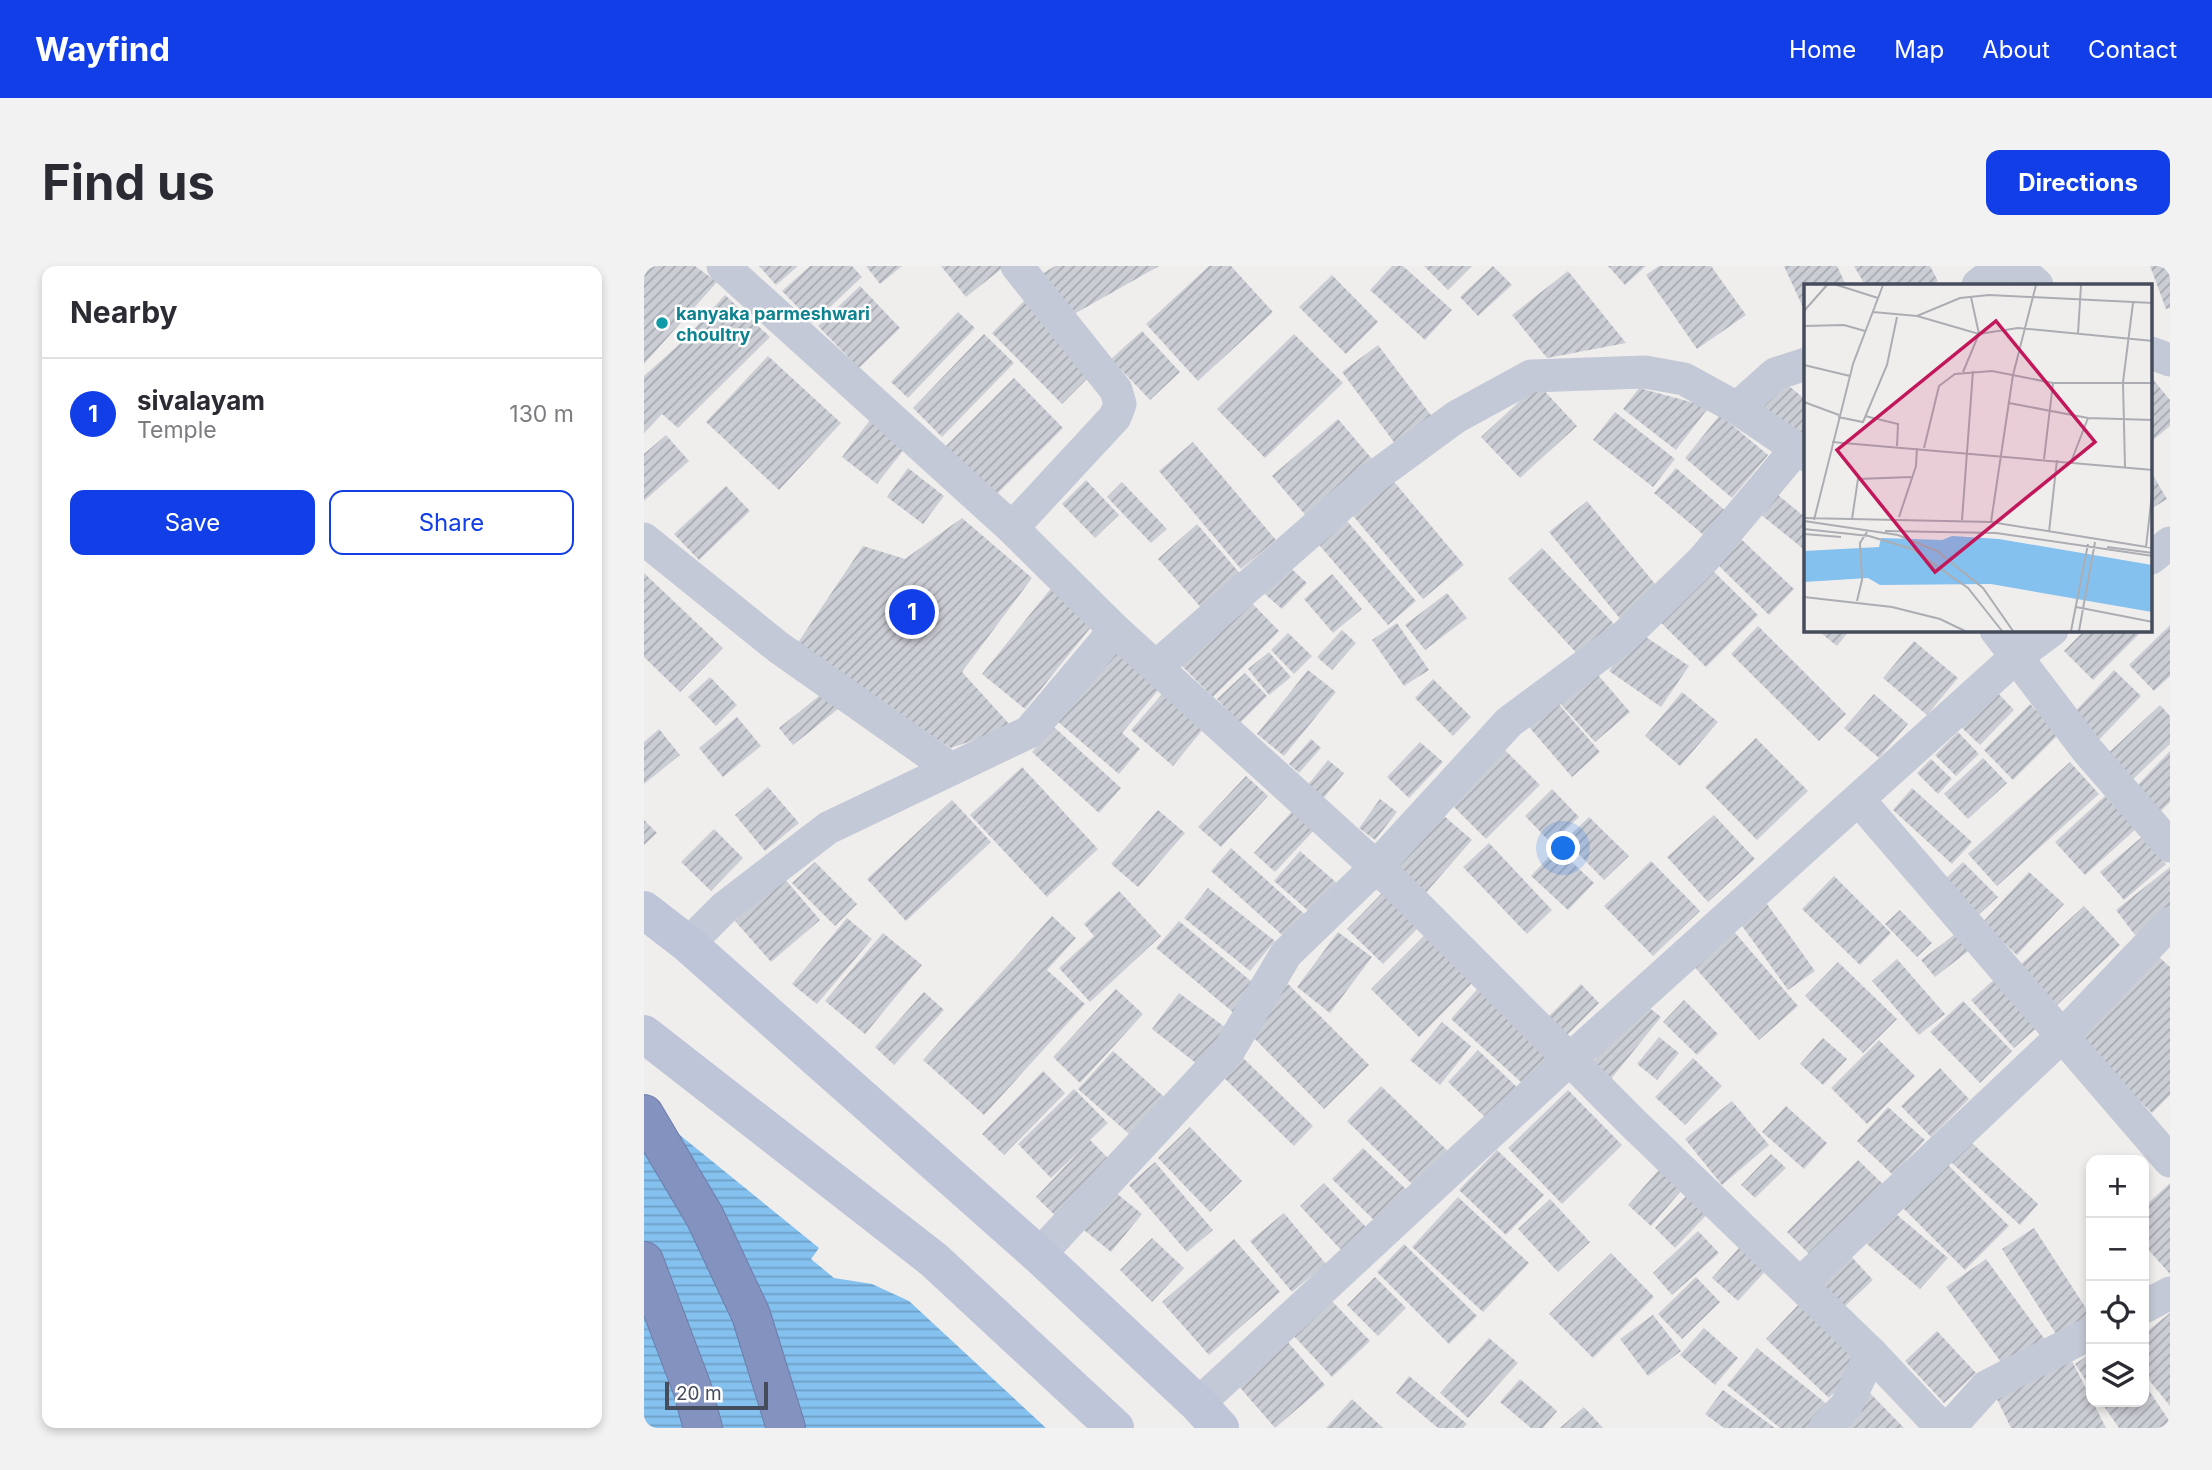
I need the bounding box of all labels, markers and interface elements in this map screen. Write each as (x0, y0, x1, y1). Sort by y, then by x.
text: Wayfind (35, 29, 170, 69)
text: Home (1789, 35, 1856, 64)
text: Map (1894, 35, 1944, 64)
text: About (1982, 35, 2050, 64)
text: Contact (2088, 35, 2177, 64)
button: Directions (1986, 150, 2170, 215)
text: Find us (42, 153, 215, 212)
inset map (1804, 284, 2152, 632)
text: Nearby (70, 294, 178, 330)
place label: kanyaka parmeshwari choultry (676, 303, 870, 345)
marker: kanyaka parmeshwari choultry (654, 315, 670, 331)
text: sivalayam (137, 385, 265, 416)
text: 1 (88, 400, 98, 428)
text: 130 m (509, 400, 574, 428)
text: Temple (137, 416, 217, 444)
button: Save (70, 490, 315, 555)
button: Share (329, 490, 574, 555)
pin: 1 (889, 586, 935, 638)
your location (1546, 831, 1580, 865)
map controls (2086, 1155, 2149, 1407)
button: + (2086, 1155, 2149, 1218)
button: − (2086, 1218, 2149, 1281)
button: locate (2086, 1281, 2149, 1344)
button: layers (2086, 1344, 2149, 1407)
scale bar (665, 1379, 768, 1411)
text: 20 m (676, 1382, 722, 1405)

